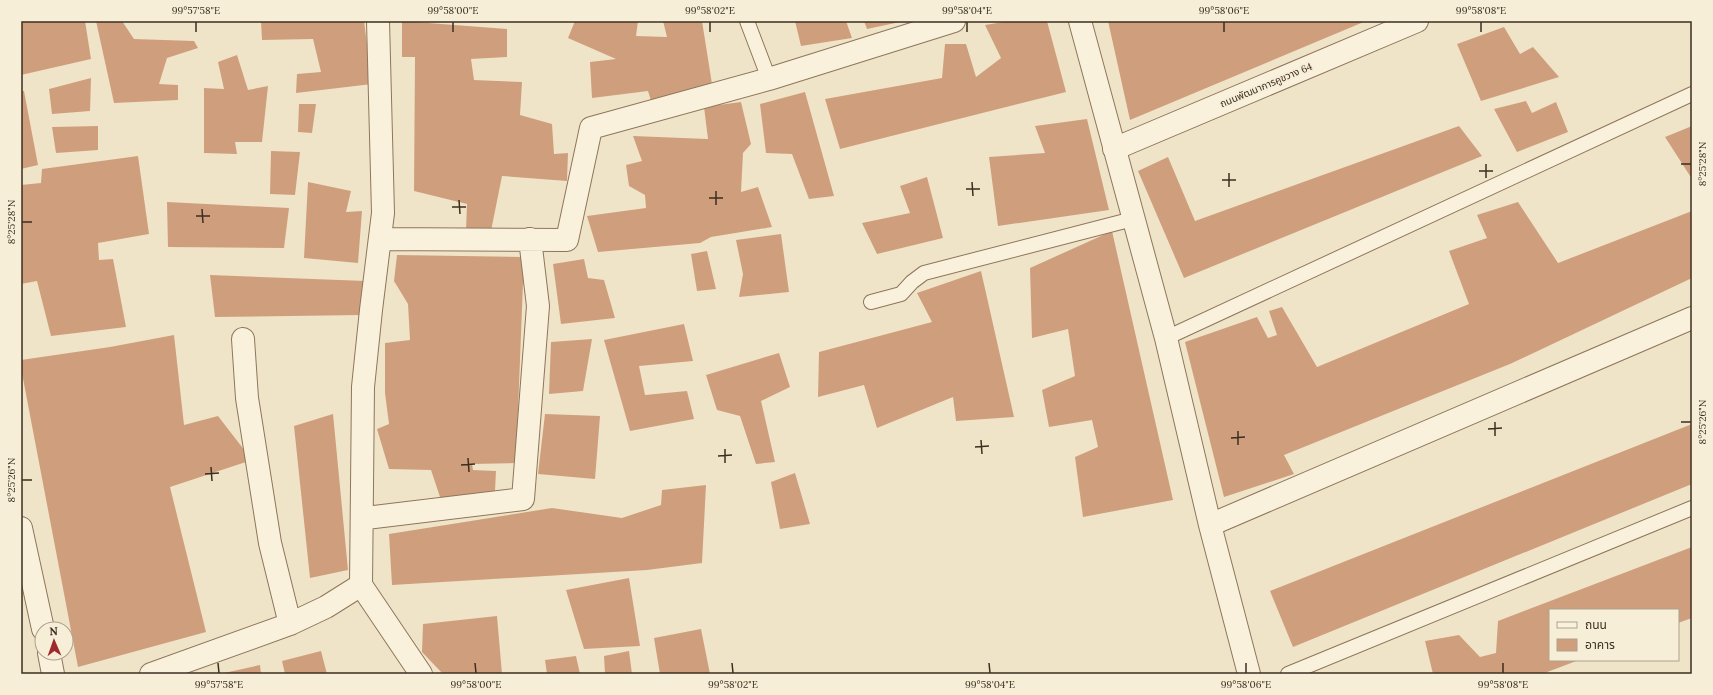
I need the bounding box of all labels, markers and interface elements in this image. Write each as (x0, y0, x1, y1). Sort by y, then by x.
text: 99°57'58"E (172, 4, 220, 17)
text: 99°58'00"E (428, 4, 478, 17)
text: 99°58'02"E (685, 4, 735, 17)
text: 99°58'04"E (942, 4, 992, 17)
text: 99°58'06"E (1199, 4, 1249, 17)
text: 99°58'08"E (1456, 4, 1506, 17)
street label: ถนนพัฒนาการคูขวาง 64 (1218, 59, 1315, 110)
text: 8°25'28"N (1696, 141, 1709, 186)
text: 8°25'28"N (5, 199, 18, 244)
text: 8°25'26"N (1696, 399, 1709, 444)
text: 8°25'26"N (5, 457, 18, 502)
legend (1549, 609, 1679, 661)
text: ถนน (1585, 617, 1607, 632)
north arrow (34, 621, 74, 661)
text: N (49, 624, 59, 638)
text: อาคาร (1585, 637, 1615, 652)
text: 99°57'58"E (195, 678, 243, 691)
text: 99°58'00"E (451, 678, 501, 691)
text: 99°58'02"E (708, 678, 758, 691)
text: 99°58'04"E (965, 678, 1015, 691)
text: 99°58'06"E (1221, 678, 1271, 691)
text: 99°58'08"E (1478, 678, 1528, 691)

